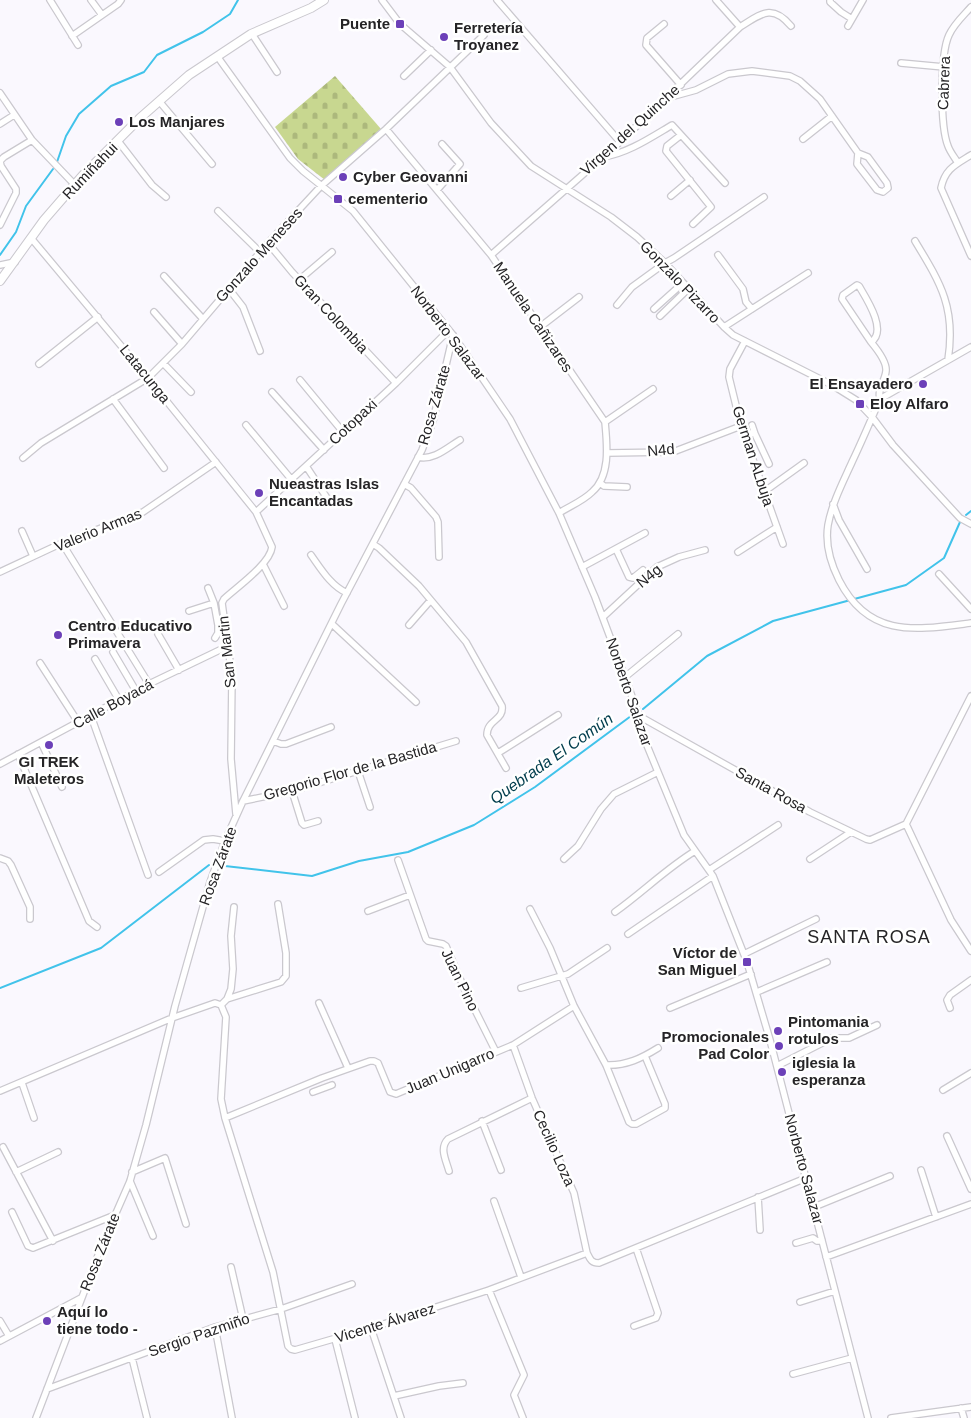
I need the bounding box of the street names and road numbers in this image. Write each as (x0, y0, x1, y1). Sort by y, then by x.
street label: Cabrera (934, 55, 953, 110)
street label: Virgen del Quinche (577, 81, 683, 179)
street label: Rumiñahui (59, 139, 121, 202)
street label: Gonzalo Meneses (212, 204, 305, 305)
street label: Gonzalo Pizarro (637, 237, 724, 326)
street label: Manuela Cañizares (490, 258, 577, 375)
street label: Gran Colombia (291, 271, 372, 357)
street label: Norberto Salazar (407, 282, 489, 383)
street label: Latacunga (117, 341, 174, 407)
street label: Rosa Zárate (414, 363, 453, 447)
street label: Cotopaxi (325, 395, 380, 448)
street label: German ALbuja (729, 404, 778, 509)
street label: N4d (647, 440, 675, 459)
street label: Valerio Armas (52, 504, 144, 555)
street label: N4g (633, 560, 665, 591)
street label: San Martin (214, 615, 239, 689)
street label: Norberto Salazar (603, 635, 656, 748)
street label: Calle Boyacá (70, 675, 156, 732)
street label: Gregorio Flor de la Bastida (261, 737, 439, 803)
street label: Santa Rosa (733, 763, 810, 816)
street label: Rosa Zárate (195, 824, 240, 908)
street label: Juan Pino (438, 946, 483, 1013)
street label: Juan Unigarro (403, 1044, 496, 1097)
street label: Cecilio Loza (530, 1107, 579, 1189)
street label: Norberto Salazar (782, 1112, 827, 1226)
street label: Rosa Zárate (76, 1210, 123, 1293)
street label: Vicente Álvarez (333, 1299, 437, 1346)
street label: Sergio Pazmiño (146, 1309, 252, 1360)

